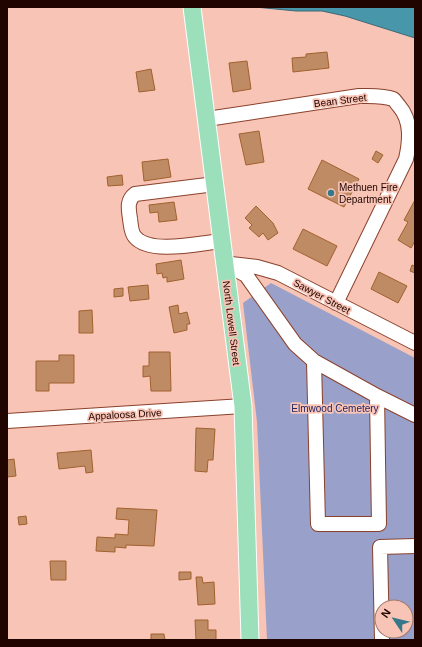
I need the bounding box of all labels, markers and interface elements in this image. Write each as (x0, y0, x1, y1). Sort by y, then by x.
street label: Bean Street (313, 92, 367, 109)
place label: Methuen Fire Department (339, 182, 398, 205)
marker: Methuen Fire Department (326, 188, 336, 198)
street label: Sawyer Street (291, 277, 352, 316)
street label: North Lowell Street (221, 280, 242, 366)
park label: Elmwood Cemetery (291, 403, 379, 414)
street label: Appaloosa Drive (88, 407, 162, 422)
north arrow (374, 599, 414, 639)
text: N (379, 607, 393, 620)

